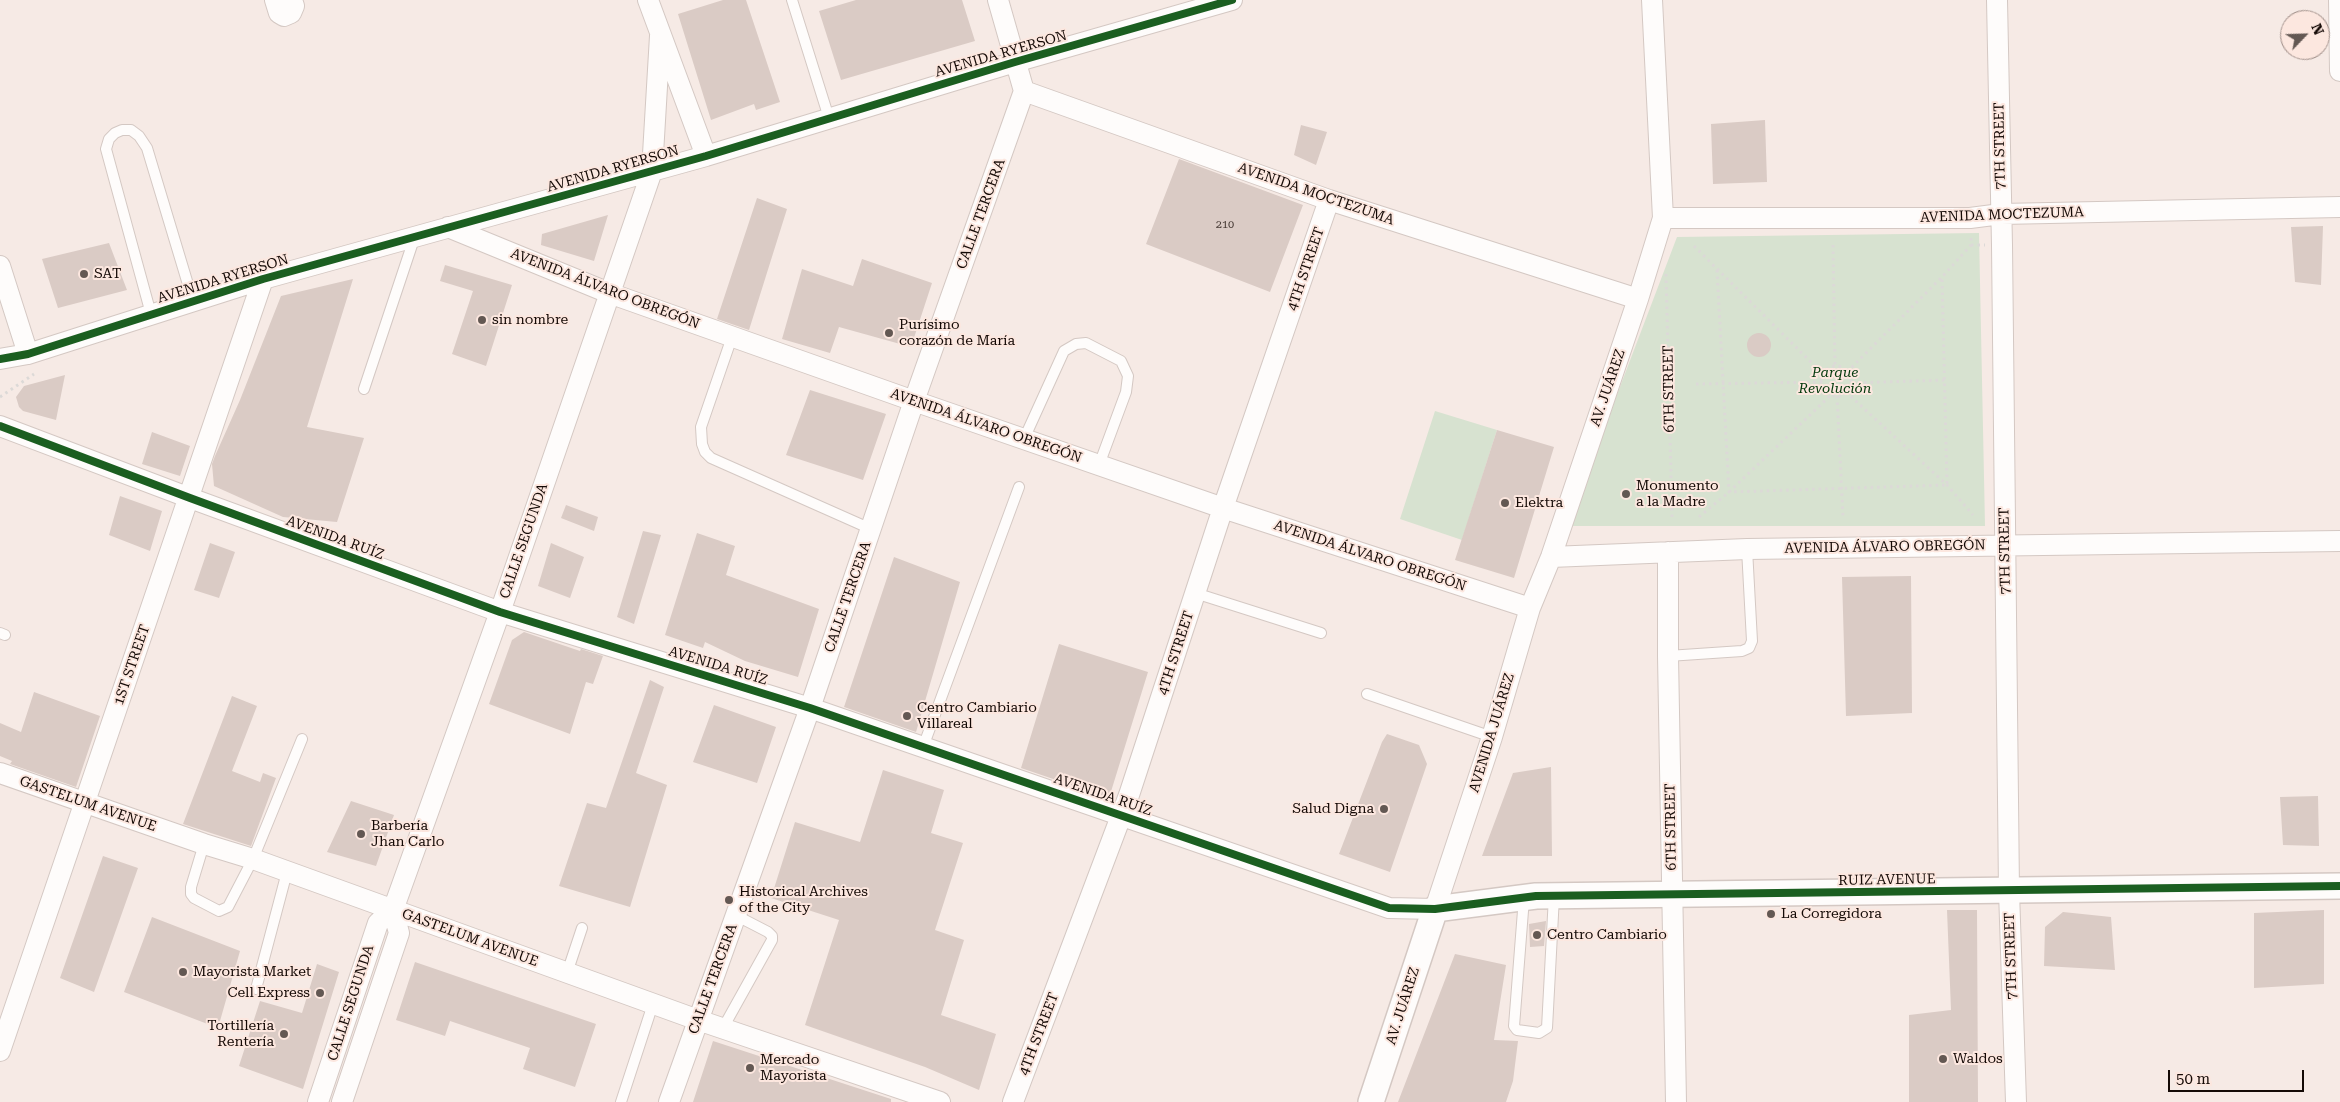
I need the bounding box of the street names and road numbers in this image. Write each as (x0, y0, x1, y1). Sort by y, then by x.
street label: AVENIDA RYERSON (933, 27, 1069, 81)
street label: 7TH STREET (1991, 102, 2009, 190)
street label: AVENIDA RYERSON (545, 142, 681, 196)
street label: CALLE TERCERA (953, 156, 1009, 272)
street label: AVENIDA MOCTEZUMA (1236, 159, 1396, 229)
street label: AVENIDA MOCTEZUMA (1920, 204, 2084, 226)
street label: 4TH STREET (1284, 225, 1328, 313)
street label: AVENIDA ÁLVARO OBREGÓN (508, 245, 702, 333)
street label: AVENIDA RYERSON (155, 251, 291, 307)
street label: 6TH STREET (1660, 345, 1678, 433)
street label: AV. JUÁREZ (1587, 347, 1629, 429)
street label: AVENIDA ÁLVARO OBREGÓN (888, 385, 1084, 467)
street label: CALLE SEGUNDA (496, 481, 552, 601)
street label: 7TH STREET (1996, 507, 2014, 595)
street label: AVENIDA RUÍZ (284, 513, 386, 563)
street label: AVENIDA ÁLVARO OBREGÓN (1272, 517, 1468, 595)
street label: AVENIDA ÁLVARO OBREGÓN (1784, 537, 1986, 557)
street label: CALLE TERCERA (821, 539, 875, 655)
street label: 4TH STREET (1155, 609, 1197, 697)
street label: 1ST STREET (110, 623, 154, 707)
street label: AVENIDA RUÍZ (666, 643, 770, 689)
street label: AVENIDA JUÁREZ (1466, 671, 1518, 795)
street label: AVENIDA RUÍZ (1052, 770, 1154, 820)
street label: GASTELUM AVENUE (17, 773, 159, 835)
street label: 6TH STREET (1662, 783, 1680, 871)
street label: RUIZ AVENUE (1838, 871, 1936, 889)
street label: GASTELUM AVENUE (400, 906, 540, 970)
street label: 7TH STREET (2001, 912, 2021, 1000)
street label: CALLE TERCERA (685, 921, 741, 1037)
street label: CALLE SEGUNDA (324, 943, 378, 1063)
street label: AV. JUÁREZ (1383, 965, 1423, 1047)
street label: 4TH STREET (1016, 990, 1062, 1078)

